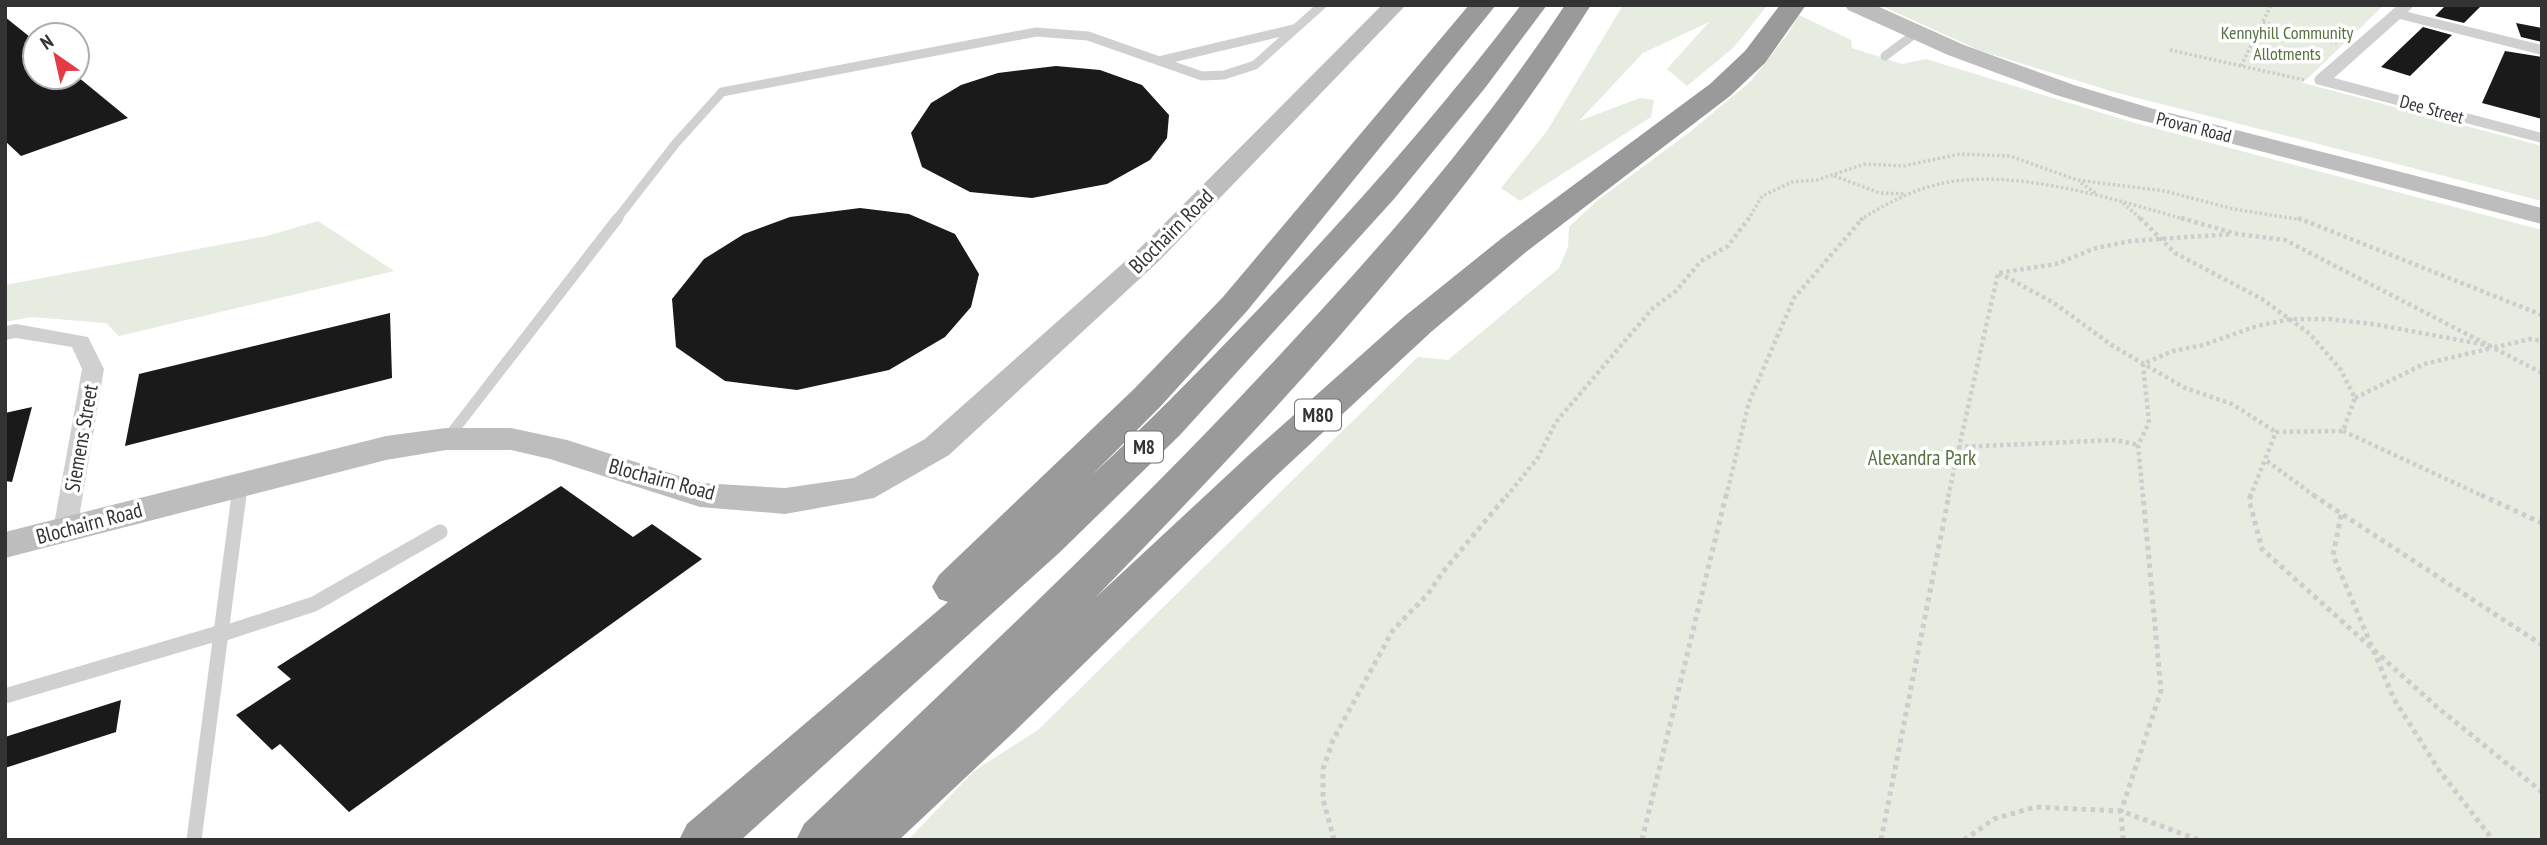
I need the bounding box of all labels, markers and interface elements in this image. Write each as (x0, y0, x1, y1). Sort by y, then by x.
north arrow (21, 21, 91, 91)
park label: Kennyhill Community Allotments (2221, 21, 2353, 65)
text: N (36, 29, 57, 55)
street label: Dee Street (2398, 89, 2467, 129)
street label: Provan Road (2154, 107, 2234, 147)
street label: Blochairn Road (1123, 183, 1219, 279)
street label: Siemens Street (58, 382, 104, 494)
road number: M80 (1295, 400, 1341, 430)
road number: M8 (1125, 432, 1163, 462)
park label: Alexandra Park (1868, 444, 1976, 471)
street label: Blochairn Road (606, 452, 718, 506)
street label: Blochairn Road (33, 496, 145, 550)

